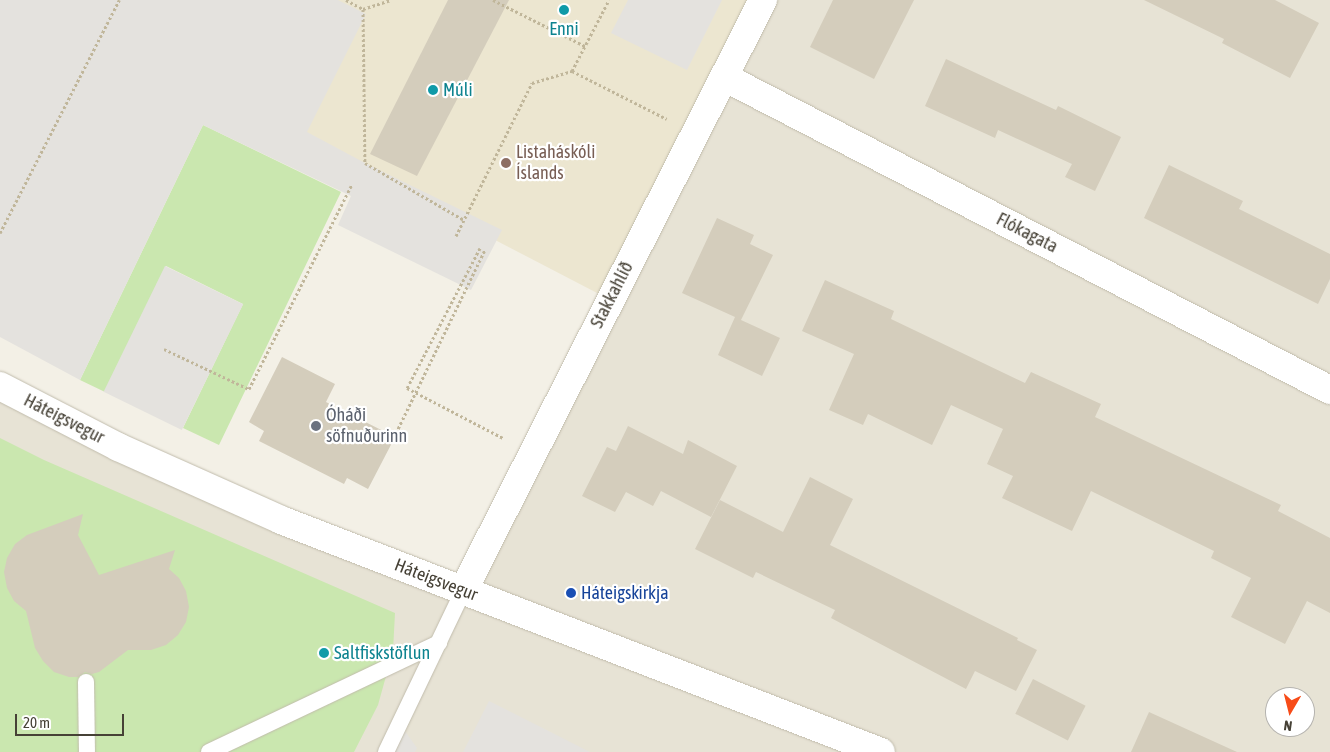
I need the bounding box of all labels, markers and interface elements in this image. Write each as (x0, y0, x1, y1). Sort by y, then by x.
marker: Enni (558, 4, 570, 16)
place label: Enni (549, 18, 579, 40)
place label: Múli (443, 79, 473, 101)
marker: Múli (427, 84, 439, 96)
place label: Listaháskóli Íslands (516, 142, 595, 184)
marker: Listaháskóli Íslands (500, 157, 512, 169)
street label: Flókagata (993, 208, 1061, 258)
street label: Stakkahlíð (586, 258, 638, 332)
street label: Háteigsvegur (20, 390, 108, 448)
place label: Óháði söfnuðurinn (326, 405, 407, 448)
marker: Óháði söfnuðurinn (310, 420, 322, 432)
street label: Háteigsvegur (391, 554, 481, 606)
place label: Háteigskirkja (581, 582, 668, 604)
marker: Háteigskirkja (565, 587, 577, 599)
place label: Saltfiskstöflun (334, 642, 430, 664)
marker: Saltfiskstöflun (318, 647, 330, 659)
north arrow (1265, 687, 1315, 737)
scale bar (18, 704, 126, 736)
text: 20 m (23, 714, 50, 731)
text: N (1283, 717, 1293, 734)

